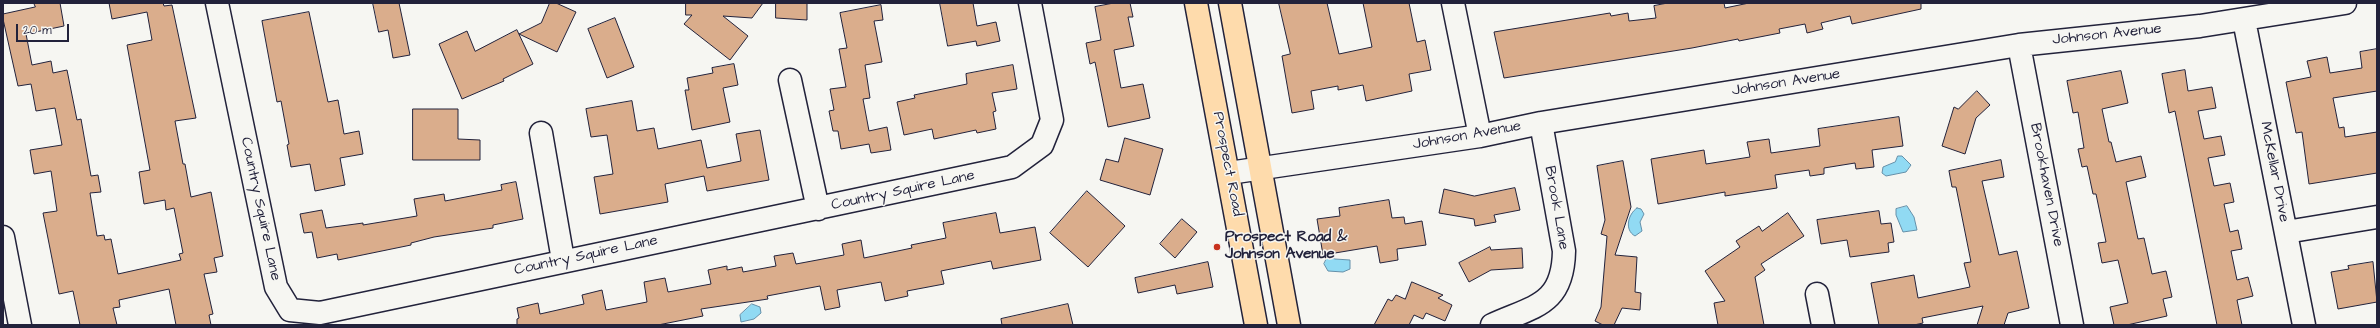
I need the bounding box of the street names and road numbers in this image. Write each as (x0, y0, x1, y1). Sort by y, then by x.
street label: Johnson Avenue (2052, 20, 2162, 50)
street label: Johnson Avenue (1731, 66, 1841, 100)
street label: Prospect Road (1208, 110, 1246, 218)
street label: Johnson Avenue (1412, 118, 1522, 154)
street label: McKellar Drive (2255, 120, 2293, 224)
street label: Brookhaven Drive (2025, 122, 2067, 248)
street label: Country Squire Lane (236, 136, 284, 282)
street label: Brook Lane (1540, 165, 1572, 251)
street label: Country Squire Lane (830, 167, 976, 215)
street label: Country Squire Lane (513, 232, 659, 280)

